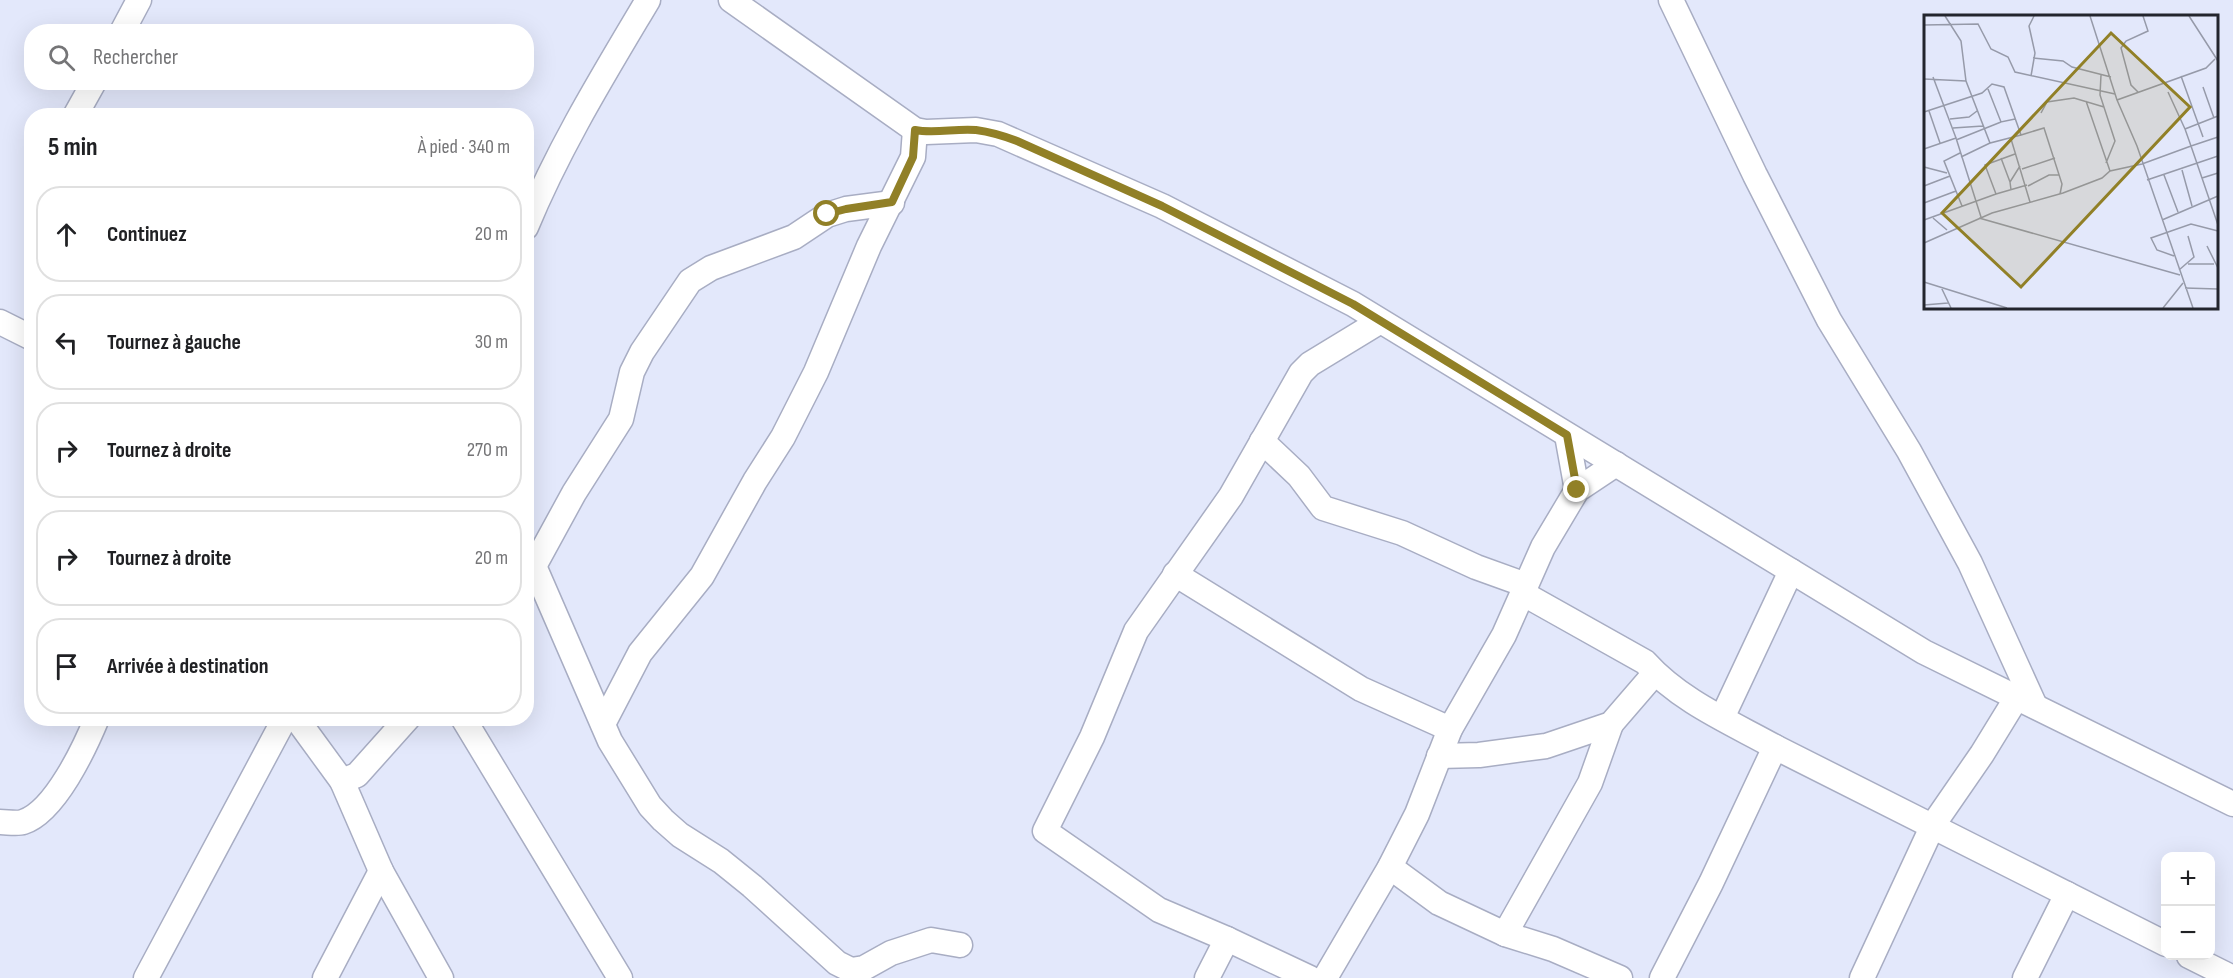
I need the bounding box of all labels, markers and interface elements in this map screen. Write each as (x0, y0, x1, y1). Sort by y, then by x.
inset map (1924, 15, 2218, 309)
search box (24, 24, 534, 90)
icon: search (45, 41, 78, 74)
text: Rechercher (93, 44, 178, 71)
text: 5 min (48, 132, 98, 163)
text: À pied · 340 m (418, 135, 510, 159)
route start (813, 200, 839, 226)
icon: ahead (50, 218, 83, 251)
text: Continuez (107, 221, 187, 248)
text: 20 m (475, 222, 508, 246)
icon: left (50, 326, 83, 359)
text: Tournez à gauche (107, 329, 241, 356)
text: 30 m (475, 330, 508, 354)
icon: right (50, 434, 83, 467)
text: Tournez à droite (107, 437, 232, 464)
text: 270 m (467, 438, 508, 462)
route end (1563, 476, 1589, 502)
icon: right (50, 542, 83, 575)
text: Tournez à droite (107, 545, 232, 572)
text: 20 m (475, 546, 508, 570)
icon: arrive (50, 650, 83, 683)
text: Arrivée à destination (107, 653, 269, 680)
map controls (2161, 852, 2215, 960)
button: + (2161, 852, 2215, 906)
button: − (2161, 906, 2215, 960)

